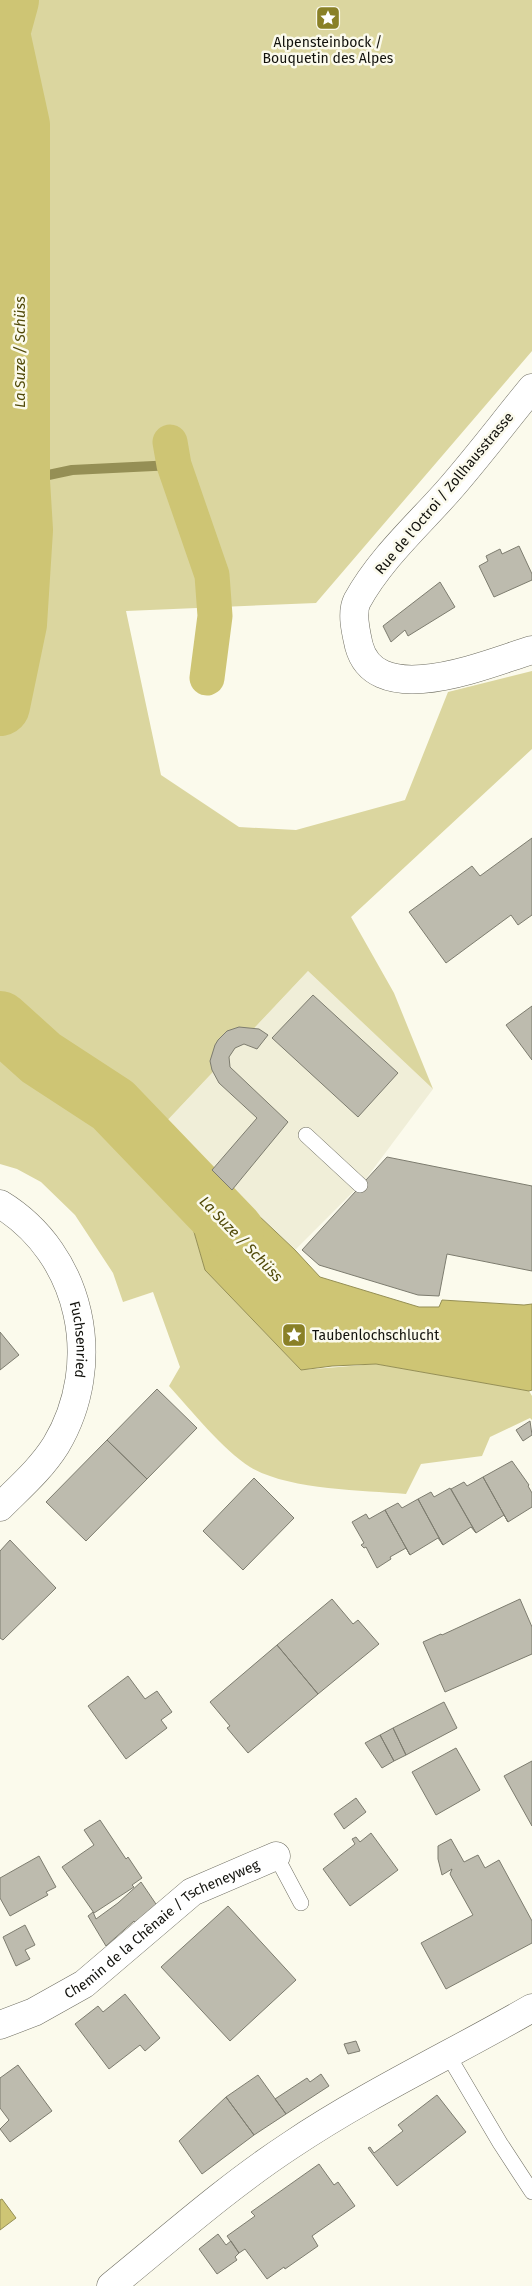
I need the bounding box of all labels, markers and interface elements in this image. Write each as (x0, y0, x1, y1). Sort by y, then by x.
place icon: Alpensteinbock / Bouquetin des Alpes (315, 5, 341, 31)
place label: Alpensteinbock / Bouquetin des Alpes (263, 34, 394, 67)
water label: La Suze / Schüss (11, 296, 29, 408)
street label: Rue de l'Octroi / Zollhausstrasse (372, 409, 517, 578)
water label: La Suze / Schüss (196, 1192, 286, 1286)
street label: Fuchsenried (66, 1299, 90, 1379)
place icon: Taubenlochschlucht (281, 1322, 307, 1348)
place label: Taubenlochschlucht (312, 1327, 440, 1344)
street label: Chemin de la Chênaie / Tscheneyweg (61, 1856, 263, 2002)

